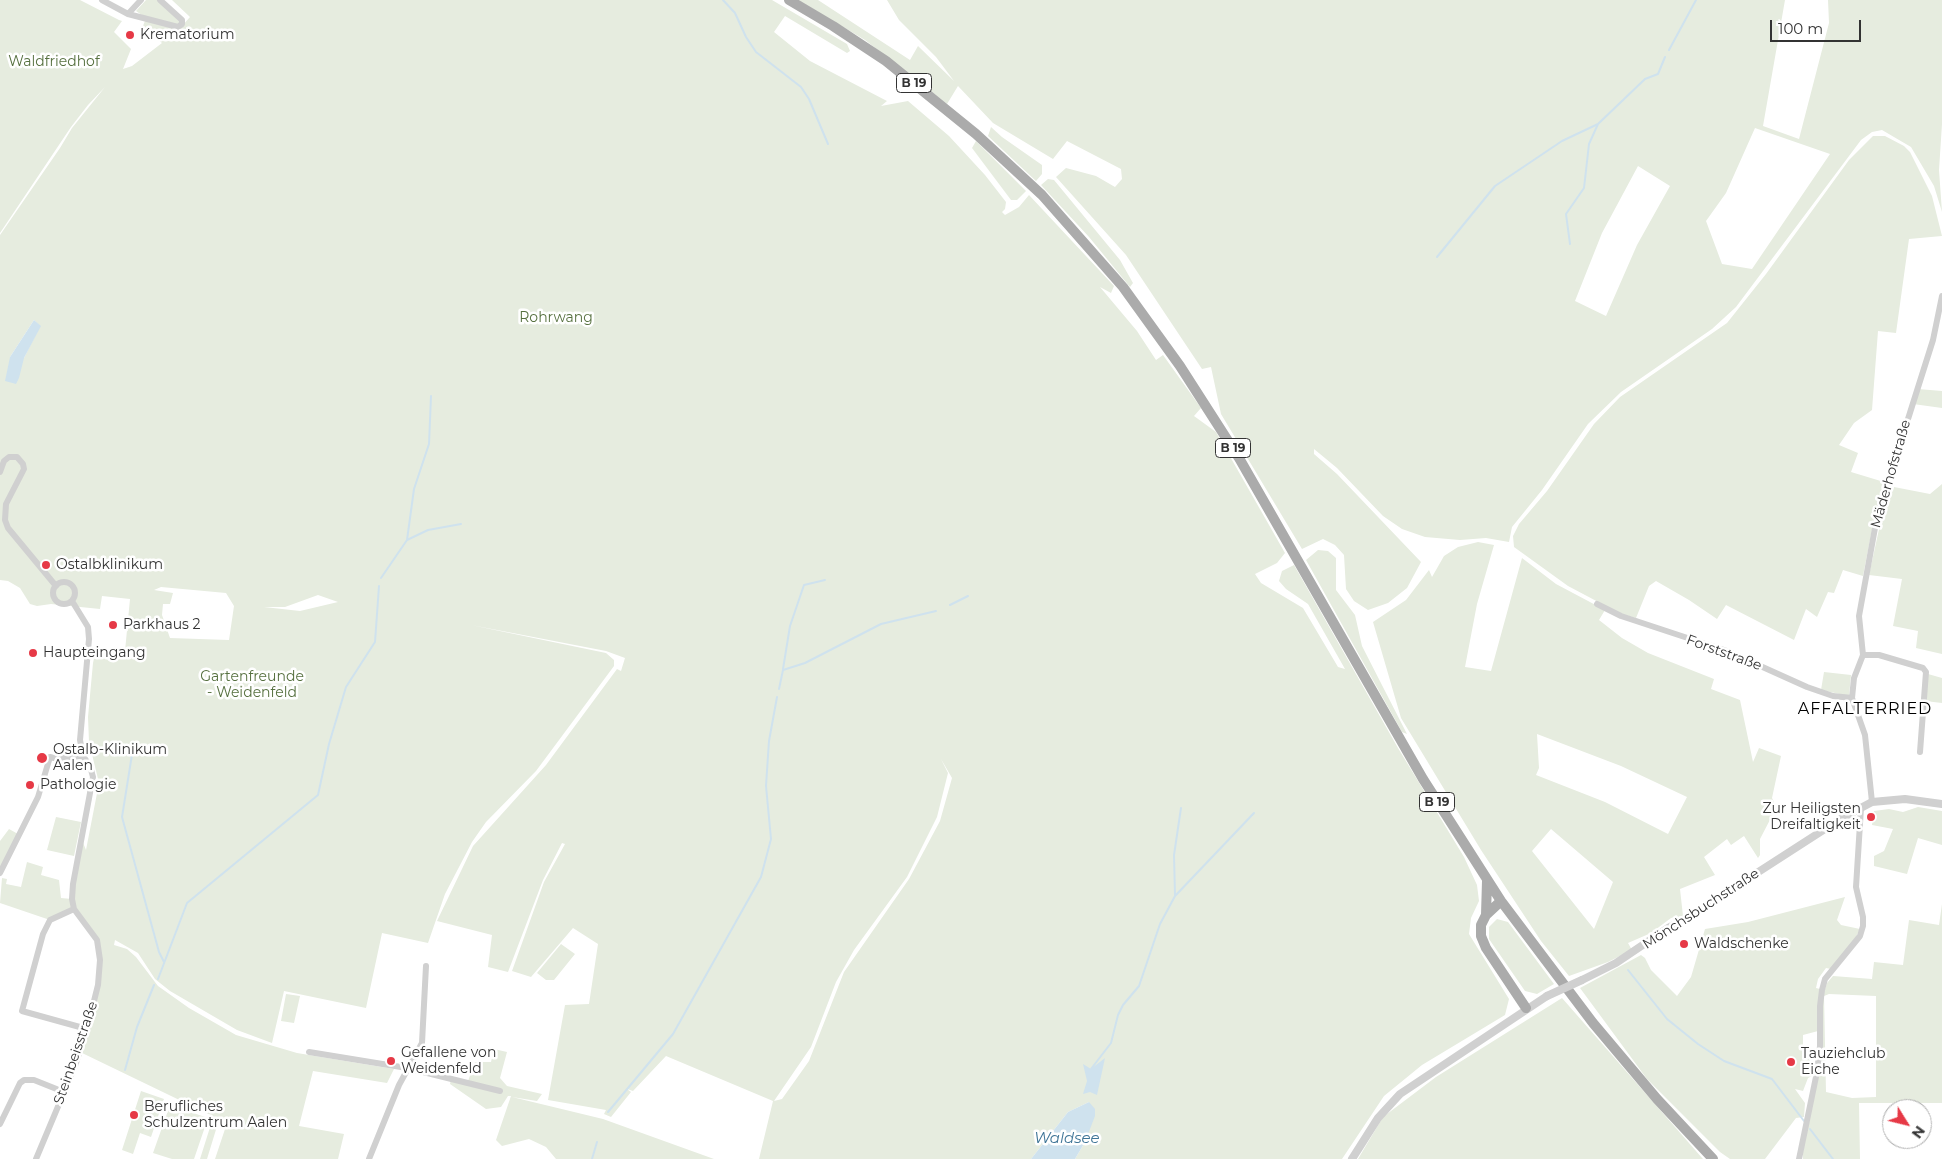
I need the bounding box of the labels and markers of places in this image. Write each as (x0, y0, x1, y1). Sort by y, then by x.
place label: Krematorium (140, 27, 235, 43)
marker: Krematorium (124, 29, 136, 41)
place label: Ostalbklinikum (56, 557, 163, 573)
marker: Ostalbklinikum (40, 559, 52, 571)
place label: Parkhaus 2 (123, 617, 201, 633)
marker: Parkhaus 2 (107, 619, 119, 631)
place label: Haupteingang (43, 645, 146, 661)
marker: Haupteingang (27, 647, 39, 659)
place label: Ostalb-Klinikum Aalen (53, 742, 167, 774)
marker: Ostalb-Klinikum Aalen (35, 751, 49, 765)
place label: Pathologie (40, 777, 116, 793)
marker: Pathologie (24, 779, 36, 791)
place label: Zur Heiligsten Dreifaltigkeit (1762, 801, 1861, 834)
marker: Zur Heiligsten Dreifaltigkeit (1865, 811, 1877, 823)
place label: Waldschenke (1694, 936, 1789, 952)
marker: Waldschenke (1678, 938, 1690, 950)
place label: Gefallene von Weidenfeld (401, 1045, 496, 1078)
place label: Tauziehclub Eiche (1801, 1046, 1886, 1078)
marker: Gefallene von Weidenfeld (385, 1055, 397, 1067)
marker: Tauziehclub Eiche (1785, 1056, 1797, 1068)
place label: Berufliches Schulzentrum Aalen (144, 1099, 287, 1132)
marker: Berufliches Schulzentrum Aalen (128, 1109, 140, 1121)

